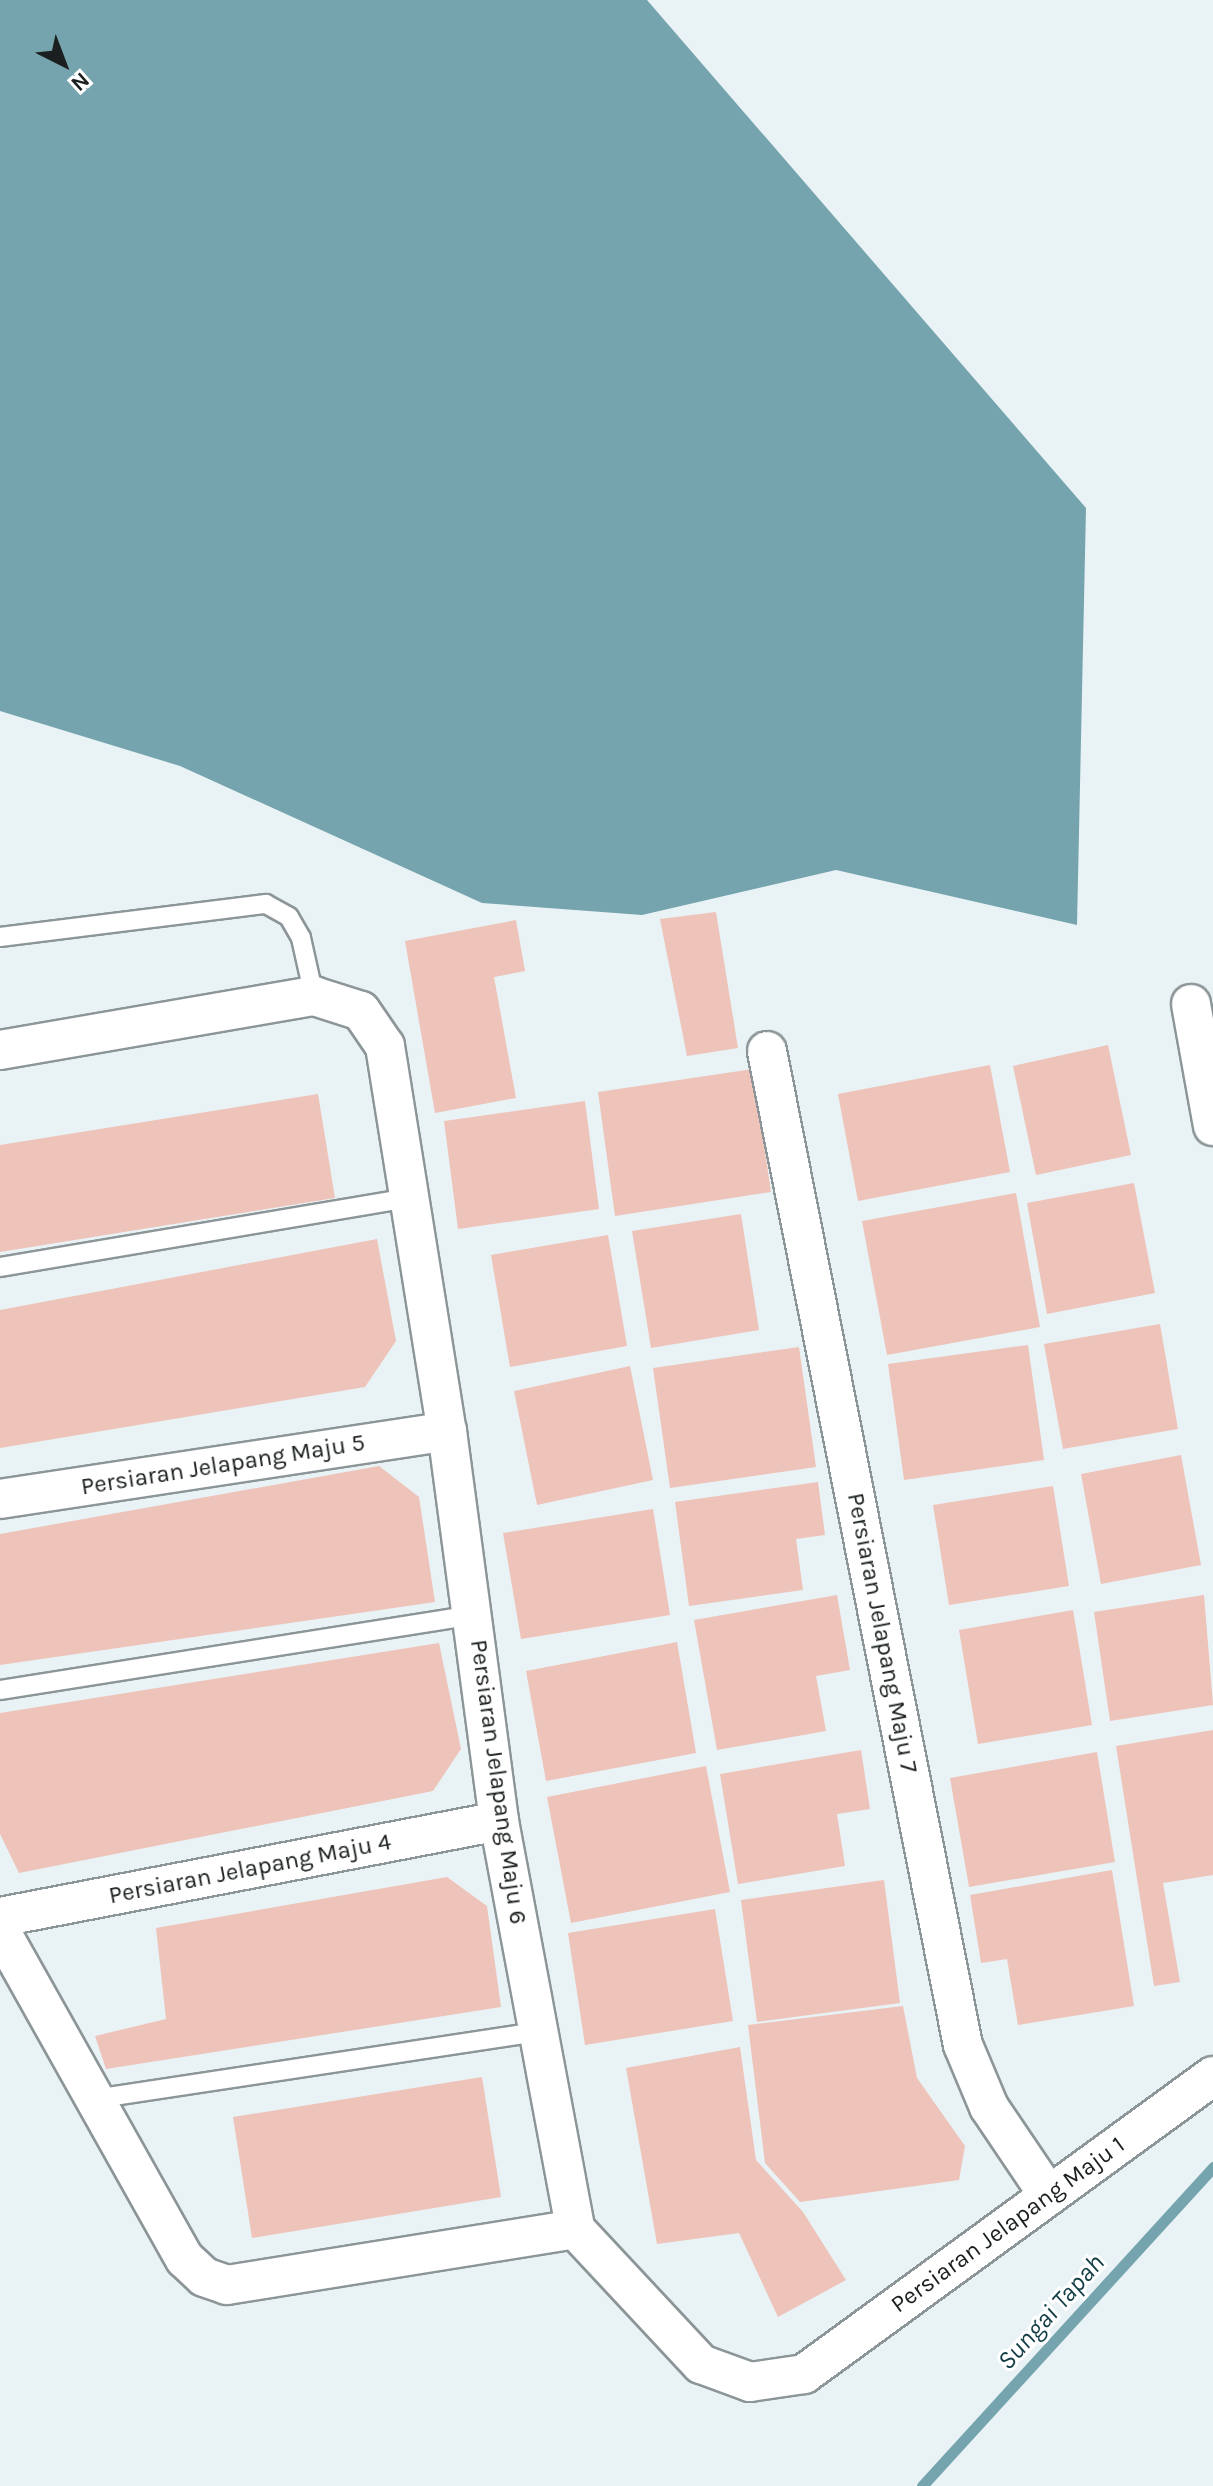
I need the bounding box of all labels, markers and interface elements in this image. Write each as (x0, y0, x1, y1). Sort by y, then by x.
north arrow (24, 24, 104, 104)
text: N (65, 67, 95, 97)
street label: Persiaran Jelapang Maju 5 (79, 1428, 367, 1502)
street label: Persiaran Jelapang Maju 7 (841, 1490, 923, 1776)
street label: Persiaran Jelapang Maju 6 (464, 1638, 532, 1926)
street label: Persiaran Jelapang Maju 4 (106, 1827, 394, 1911)
street label: Persiaran Jelapang Maju 1 (886, 2131, 1130, 2319)
water label: Sungai Tapah (991, 2248, 1111, 2376)

